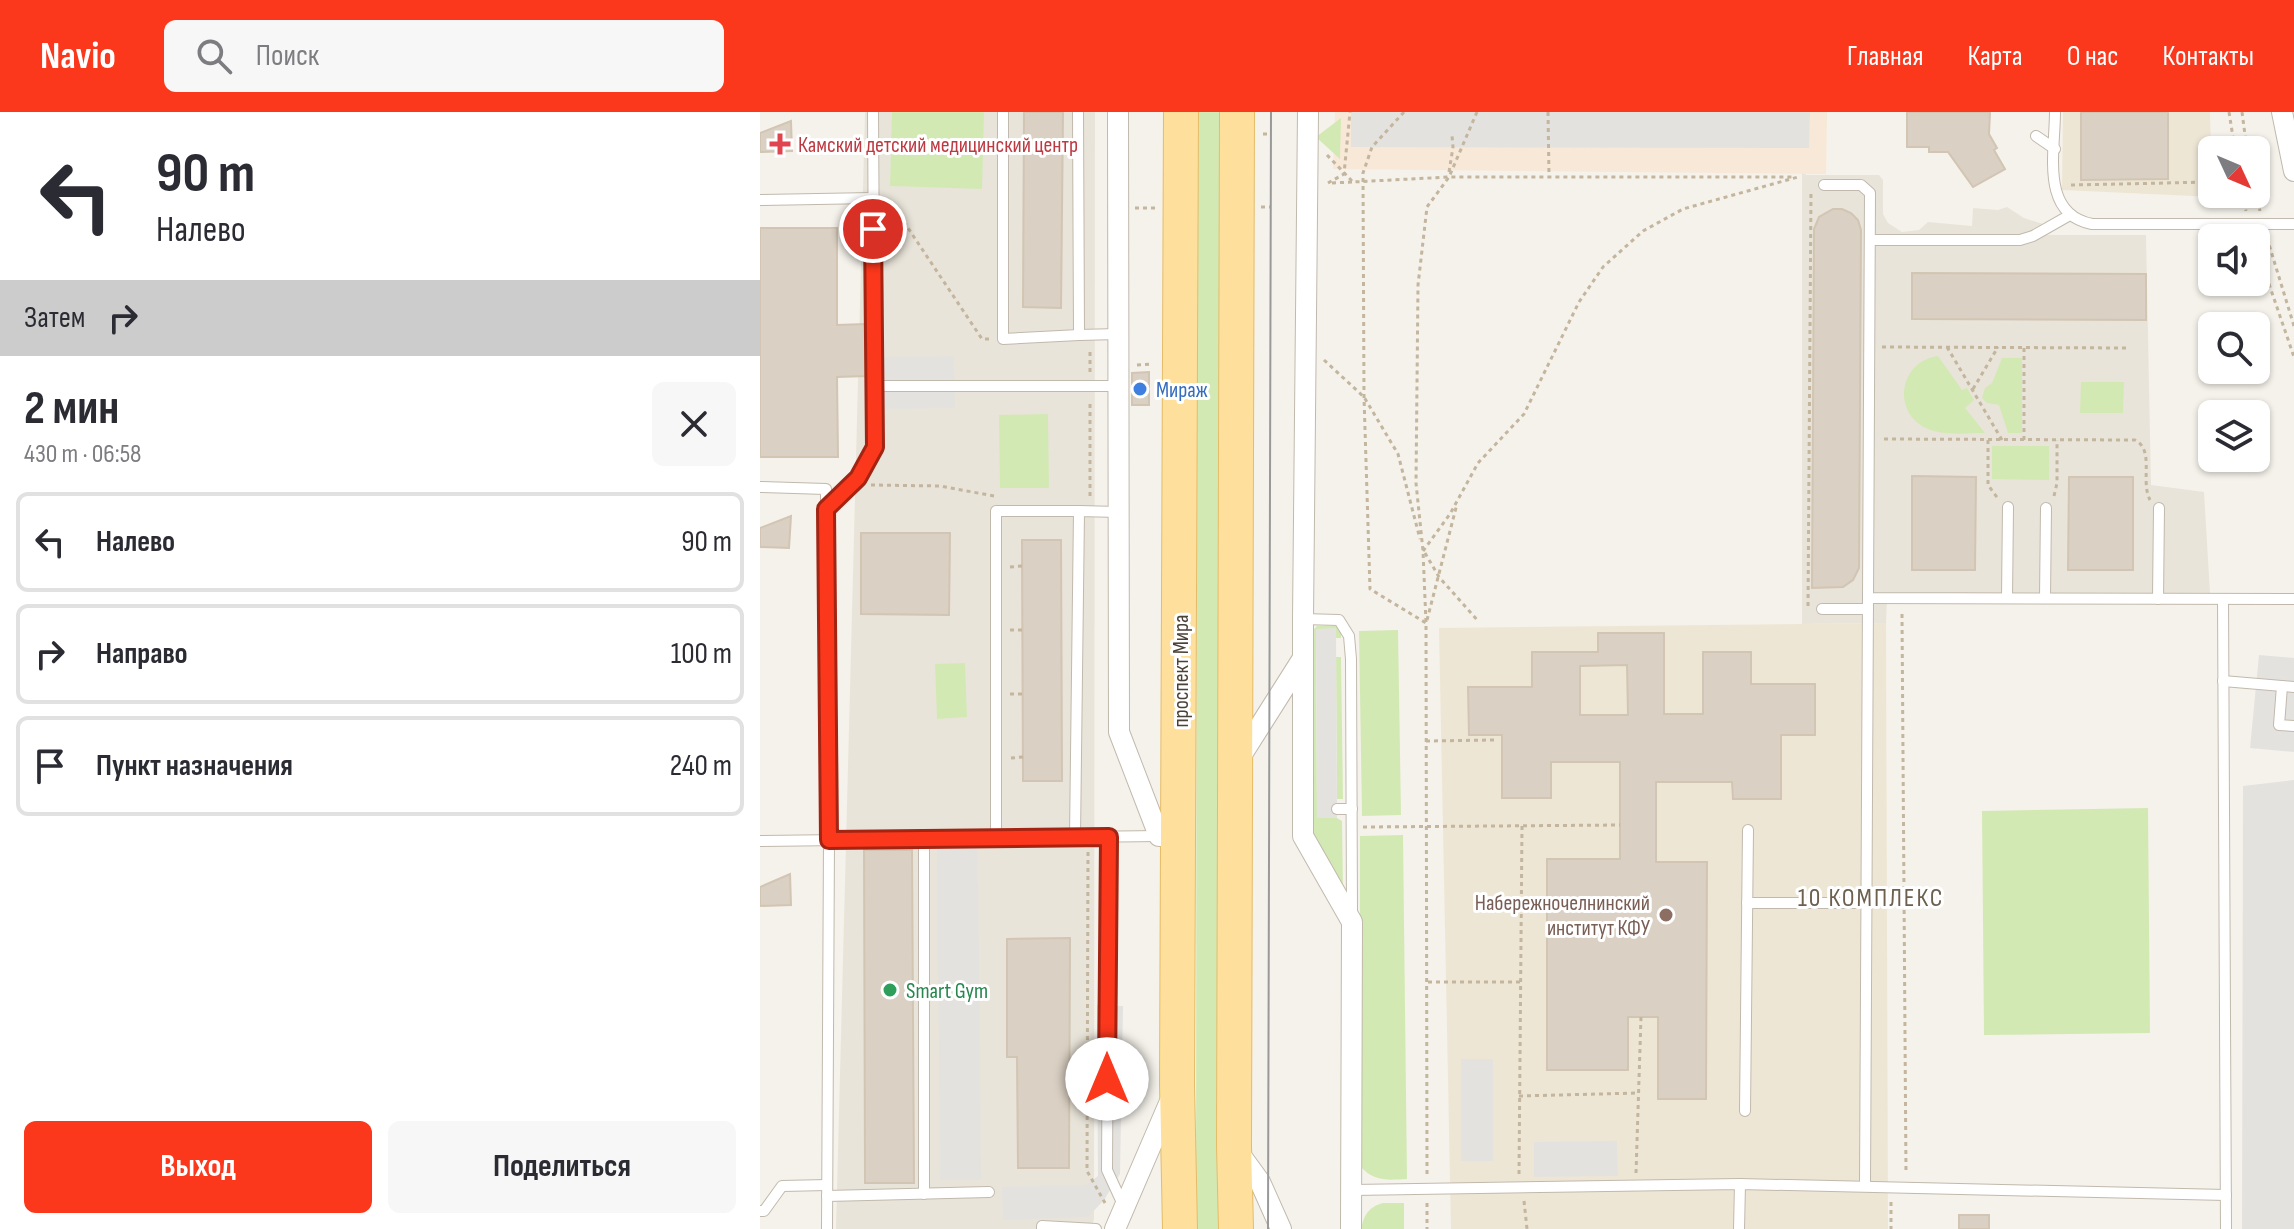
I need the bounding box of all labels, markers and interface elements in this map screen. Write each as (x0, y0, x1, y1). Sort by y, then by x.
search box (164, 20, 724, 92)
text: Navio (40, 34, 116, 79)
icon: search (192, 34, 236, 78)
text: Поиск (256, 38, 319, 74)
text: Главная (1847, 40, 1923, 73)
text: Карта (1967, 40, 2023, 73)
text: О нас (2067, 40, 2119, 73)
text: Контакты (2163, 40, 2254, 73)
place label: Камский детский медицинский центр (798, 132, 1078, 159)
marker: Камский детский медицинский центр (769, 133, 791, 155)
north arrow (2198, 136, 2270, 208)
map controls (2198, 136, 2270, 472)
text: 90 m (156, 141, 255, 208)
icon: left (24, 144, 128, 248)
pin (839, 195, 907, 263)
icon: arrive (851, 207, 895, 251)
text: Налево (156, 209, 246, 252)
button: sound (2198, 224, 2270, 296)
icon: right (101, 296, 145, 340)
text: Затем (24, 300, 85, 336)
button: search (2198, 312, 2270, 384)
place label: Мираж (1156, 377, 1208, 404)
text: 2 мин (24, 380, 119, 437)
marker: Мираж (1131, 380, 1149, 398)
button: close (652, 382, 736, 466)
button: layers (2198, 400, 2270, 472)
text: 430 m · 06:58 (24, 439, 141, 470)
icon: left (28, 520, 72, 564)
text: Налево (96, 524, 175, 560)
text: 90 m (681, 524, 732, 560)
street label: проспект Мира (1168, 614, 1195, 728)
icon: right (28, 632, 72, 676)
text: Направо (96, 636, 188, 672)
text: 100 m (671, 636, 732, 672)
icon: arrive (28, 744, 72, 788)
text: Пункт назначения (96, 748, 293, 784)
text: 240 m (670, 748, 732, 784)
district label: 10 КОМПЛЕКС (1798, 883, 1944, 914)
place label: Набережночелнинский институт КФУ (1475, 890, 1651, 942)
marker: Набережночелнинский институт КФУ (1657, 906, 1675, 924)
place label: Smart Gym (906, 978, 988, 1005)
marker: Smart Gym (881, 981, 899, 999)
position arrow (1065, 1037, 1149, 1121)
button: Выход (24, 1121, 372, 1213)
button: Поделиться (388, 1121, 736, 1213)

